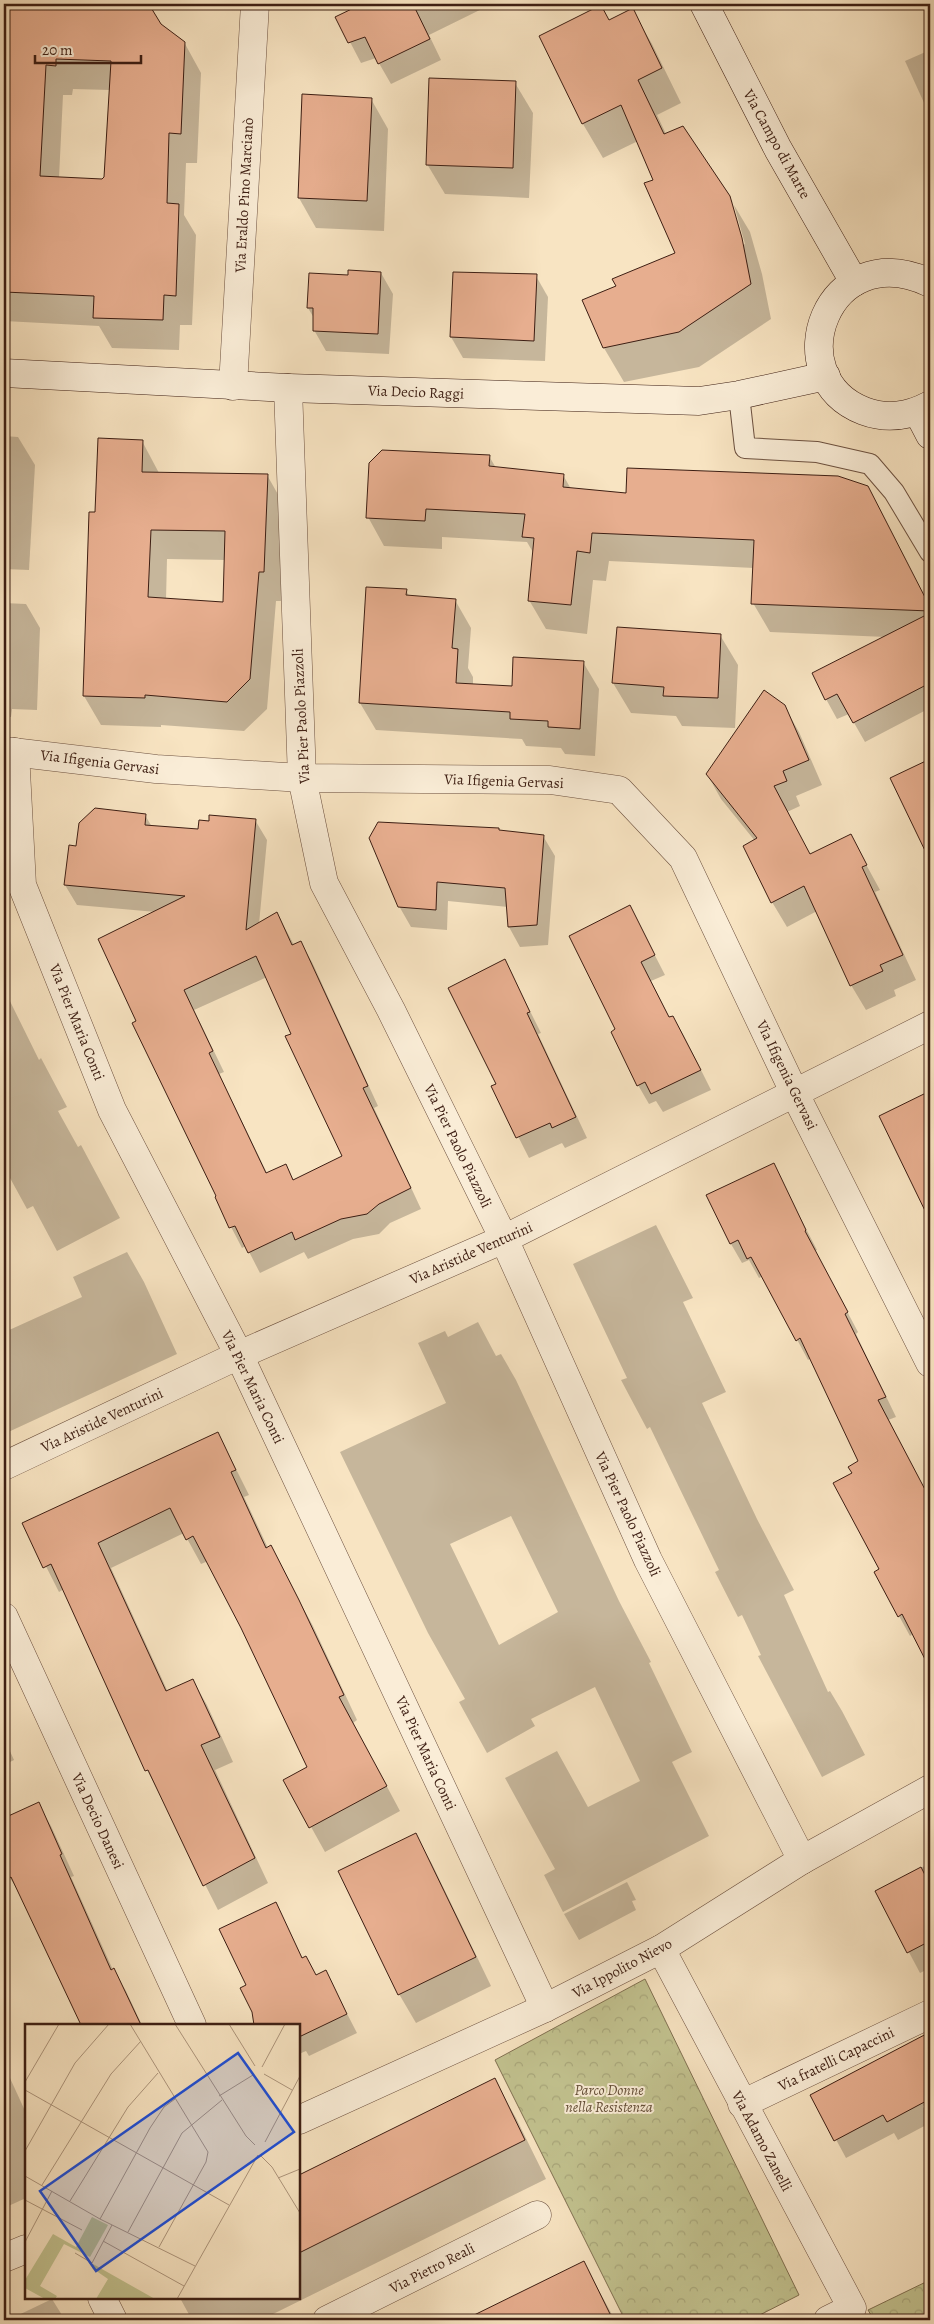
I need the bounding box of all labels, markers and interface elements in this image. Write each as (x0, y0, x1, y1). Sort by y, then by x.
scale bar (35, 32, 141, 64)
text: 20 m (42, 40, 73, 60)
street label: Via Campo di Marte (738, 85, 815, 203)
street label: Via Eraldo Pino Marcianò (230, 117, 258, 274)
street label: Via Decio Raggi (367, 380, 464, 404)
street label: Via Pier Paolo Piazzoli (287, 648, 315, 785)
street label: Via Ifigenia Gervasi (38, 745, 161, 779)
street label: Via Ifigenia Gervasi (443, 769, 564, 793)
street label: Via Pier Maria Conti (44, 960, 109, 1083)
street label: Via Ifigenia Gervasi (751, 1016, 822, 1133)
street label: Via Pier Paolo Piazzoli (419, 1080, 497, 1211)
street label: Via Aristide Venturini (405, 1217, 536, 1290)
street label: Via Pier Maria Conti (216, 1326, 289, 1447)
street label: Via Aristide Venturini (37, 1383, 166, 1458)
street label: Via Pier Paolo Piazzoli (590, 1447, 666, 1580)
street label: Via Pier Maria Conti (390, 1692, 461, 1813)
street label: Via Decio Danesi (67, 1769, 129, 1872)
street label: Via Ippolito Nievo (568, 1933, 675, 2003)
street label: Via fratelli Capaccini (774, 2022, 897, 2096)
inset map (25, 2024, 300, 2299)
park label: Parco Donne nella Resistenza (565, 2080, 653, 2117)
street label: Via Adamo Zanelli (727, 2086, 797, 2195)
street label: Via Pietro Reali (385, 2238, 478, 2298)

